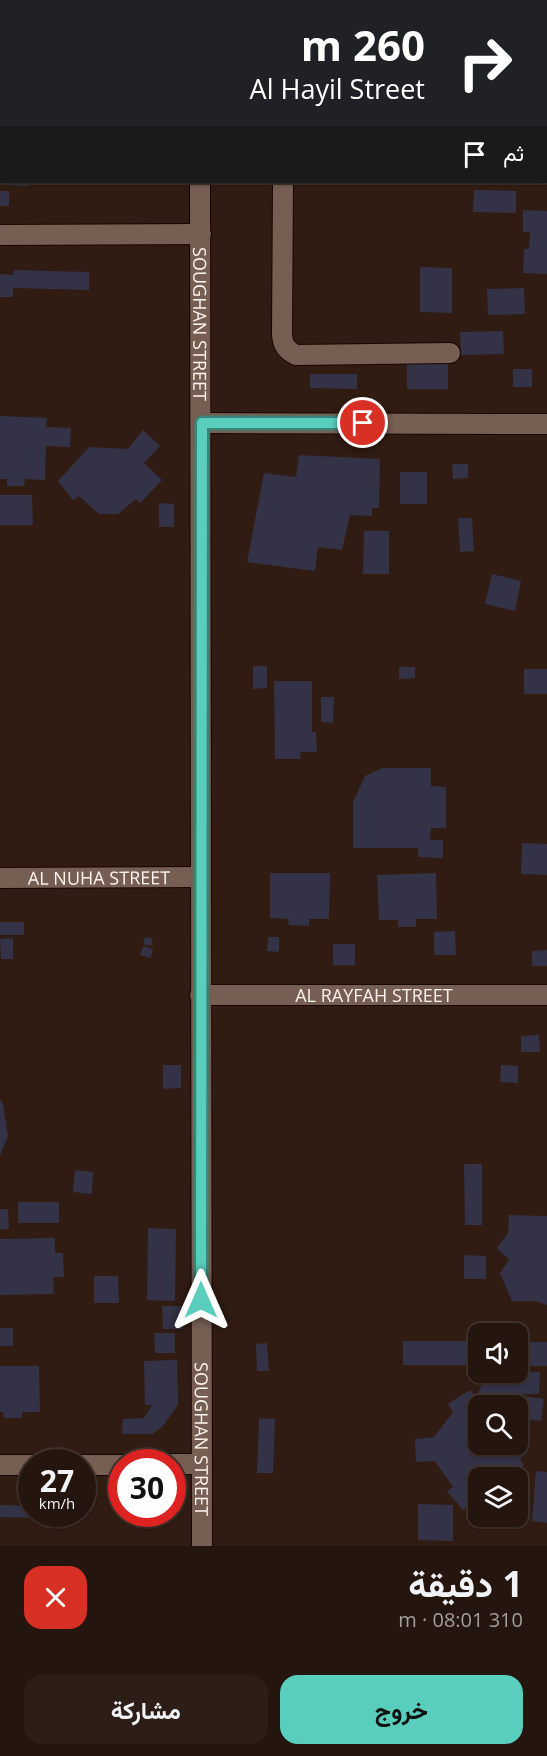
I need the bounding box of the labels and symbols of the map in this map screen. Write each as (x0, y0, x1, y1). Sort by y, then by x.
street label: SOUGHAN STREET (188, 247, 212, 401)
pin (337, 397, 388, 448)
street label: AL NUHA STREET (28, 865, 170, 890)
street label: AL RAYFAH STREET (295, 983, 453, 1007)
position arrow (169, 1268, 233, 1332)
street label: SOUGHAN STREET (190, 1362, 214, 1516)
speed limit sign: 30 (108, 1449, 186, 1527)

